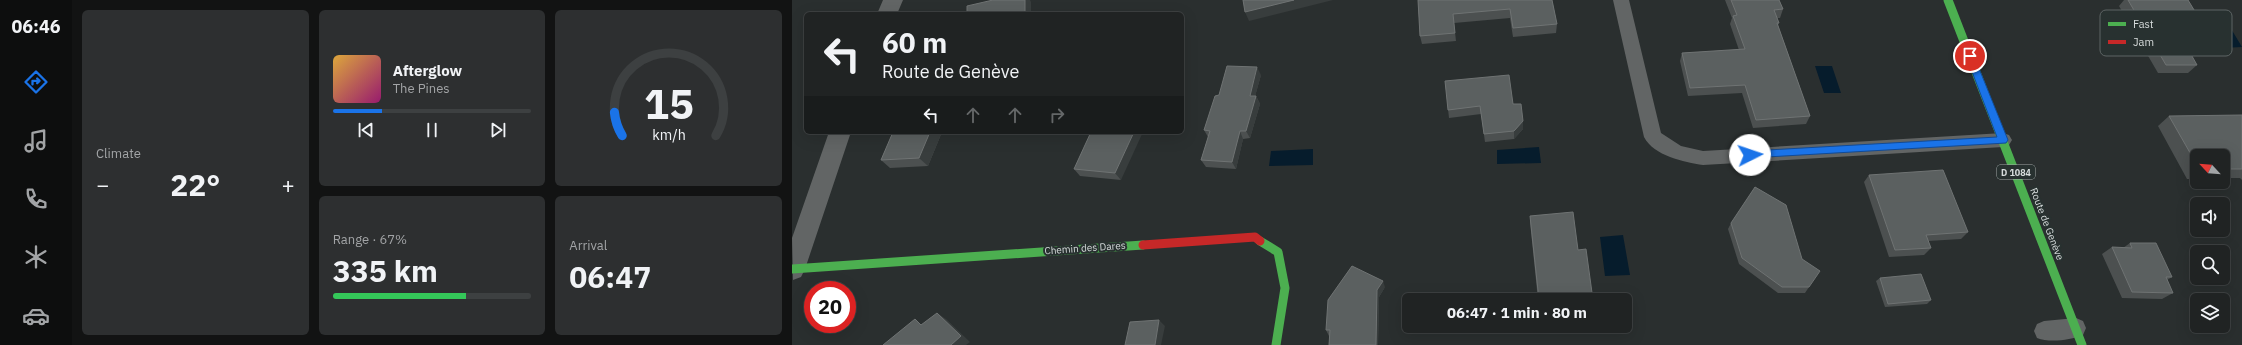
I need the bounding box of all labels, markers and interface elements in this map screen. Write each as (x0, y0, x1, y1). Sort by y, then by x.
legend (2100, 10, 2232, 56)
text: 06:46 (11, 15, 61, 38)
text: Fast (2133, 17, 2154, 31)
text: 60 m (882, 24, 947, 61)
icon: left (816, 28, 868, 80)
text: Jam (2133, 35, 2154, 49)
pin (1953, 39, 1987, 73)
icon: arrive (1959, 45, 1981, 67)
text: Route de Genève (882, 60, 1019, 83)
text: Afterglow (393, 61, 462, 80)
icon: directions (22, 68, 50, 96)
text: 15 (644, 76, 694, 130)
text: The Pines (393, 80, 450, 97)
icon: left (920, 104, 942, 126)
icon: ahead (962, 104, 984, 126)
icon: ahead (1004, 104, 1026, 126)
icon: right (1046, 104, 1068, 126)
icon: previous (355, 119, 377, 141)
icon: pause (421, 119, 443, 141)
icon: next (487, 119, 509, 141)
text: km/h (652, 124, 685, 143)
icon: music (22, 127, 50, 155)
position arrow (1729, 134, 1771, 176)
text: Climate (96, 145, 141, 162)
north arrow (2190, 149, 2230, 189)
map controls (2190, 149, 2230, 333)
text: 22° (170, 165, 220, 204)
road number: D 1084 (1997, 165, 2035, 179)
text: − (96, 170, 109, 199)
text: + (281, 170, 295, 199)
icon: phone (22, 185, 50, 213)
street label: Route de Genève (2027, 186, 2067, 262)
button: sound (2190, 197, 2230, 237)
text: Range · 67% (333, 231, 407, 248)
text: Arrival (569, 237, 607, 254)
street label: Chemin des Dares (1044, 239, 1126, 257)
icon: climate (22, 243, 50, 271)
button: search (2190, 245, 2230, 285)
text: 335 km (333, 251, 438, 290)
text: 06:47 (569, 257, 651, 296)
speed limit sign: 20 (804, 281, 856, 333)
button: layers (2190, 293, 2230, 333)
icon: car (22, 302, 50, 330)
text: 06:47 · 1 min · 80 m (1447, 303, 1587, 322)

